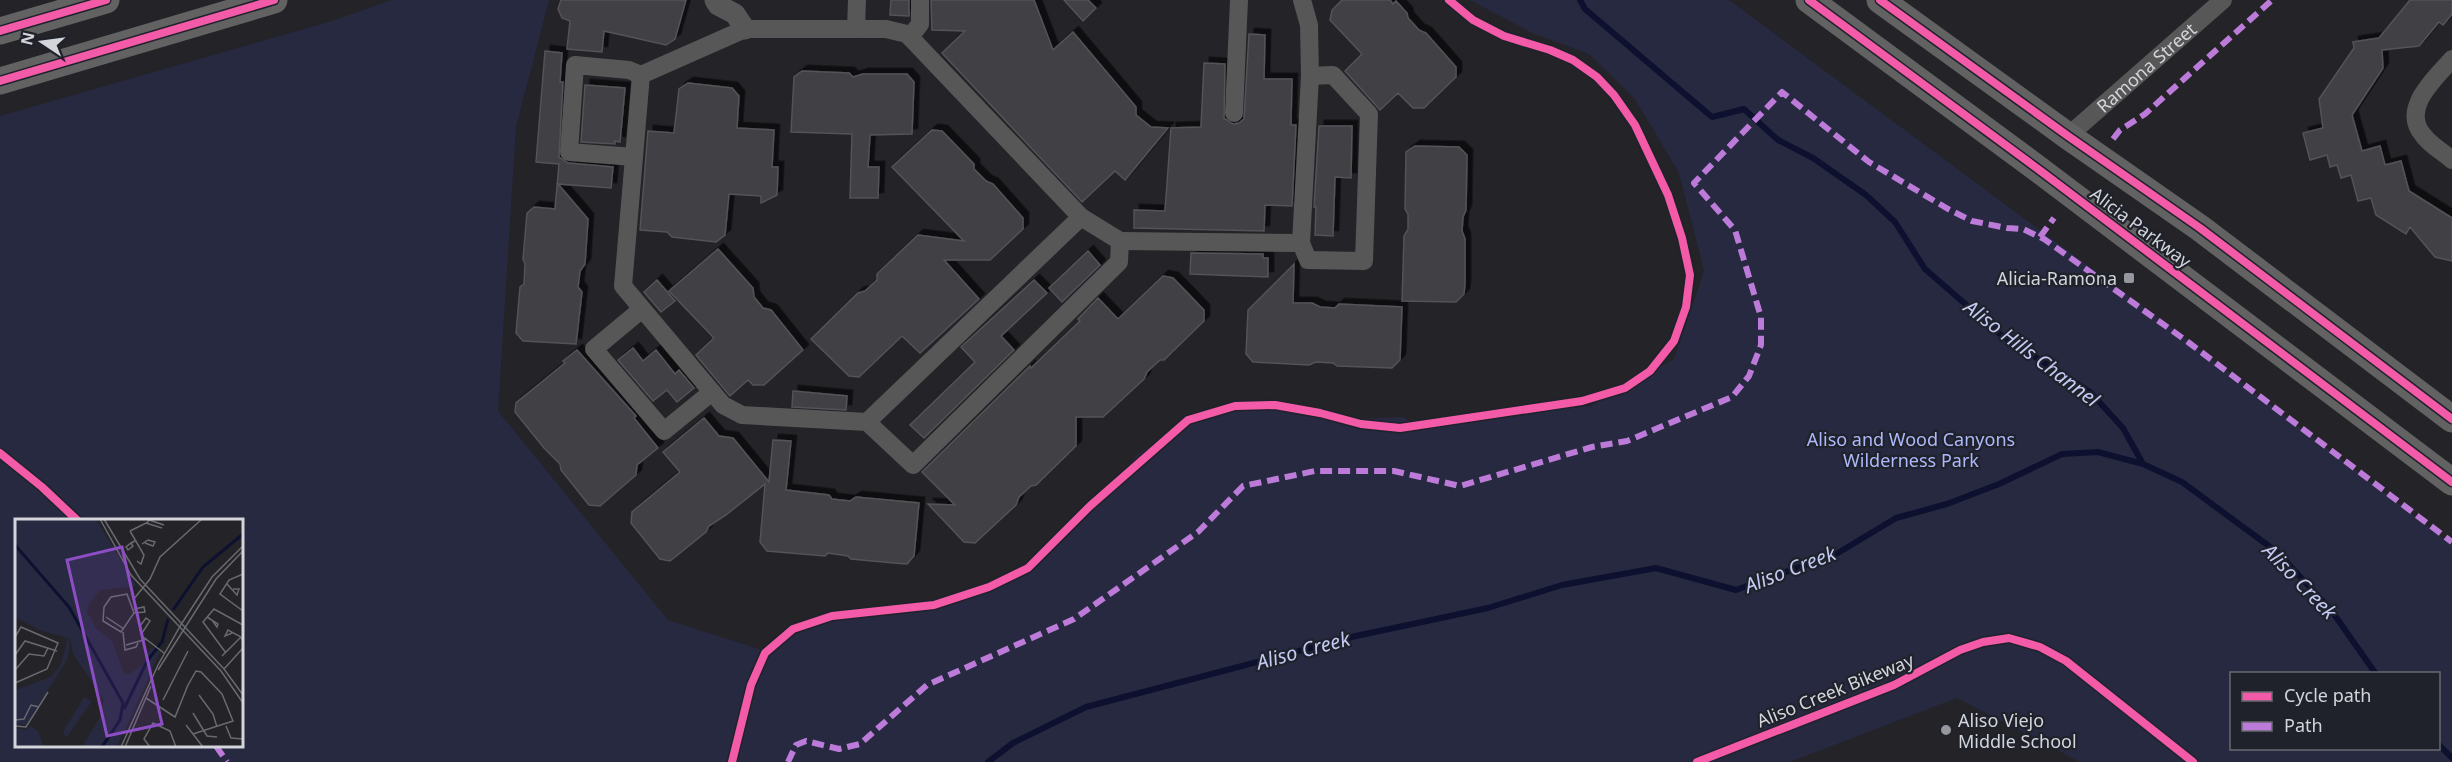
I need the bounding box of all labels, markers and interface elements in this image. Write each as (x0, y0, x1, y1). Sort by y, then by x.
north arrow (12, 12, 72, 72)
street label: Ramona Street (2091, 17, 2202, 118)
text: N (15, 30, 40, 47)
street label: Alicia Parkway (2086, 181, 2197, 273)
place label: Alicia-Ramona (1997, 266, 2117, 290)
marker: Alicia-Ramona (2122, 271, 2136, 285)
water label: Aliso Hills Channel (1957, 292, 2106, 413)
park label: Aliso and Wood Canyons Wilderness Park (1807, 427, 2015, 472)
inset map (15, 519, 243, 747)
water label: Aliso Creek (2256, 536, 2344, 626)
water label: Aliso Creek (1739, 539, 1841, 599)
water label: Aliso Creek (1251, 624, 1354, 676)
street label: Aliso Creek Bikeway (1753, 647, 1918, 732)
legend (2230, 672, 2440, 750)
text: Cycle path (2284, 683, 2371, 707)
place label: Aliso Viejo Middle School (1958, 708, 2077, 753)
text: Path (2284, 713, 2323, 737)
marker: Aliso Viejo Middle School (1939, 723, 1953, 737)

